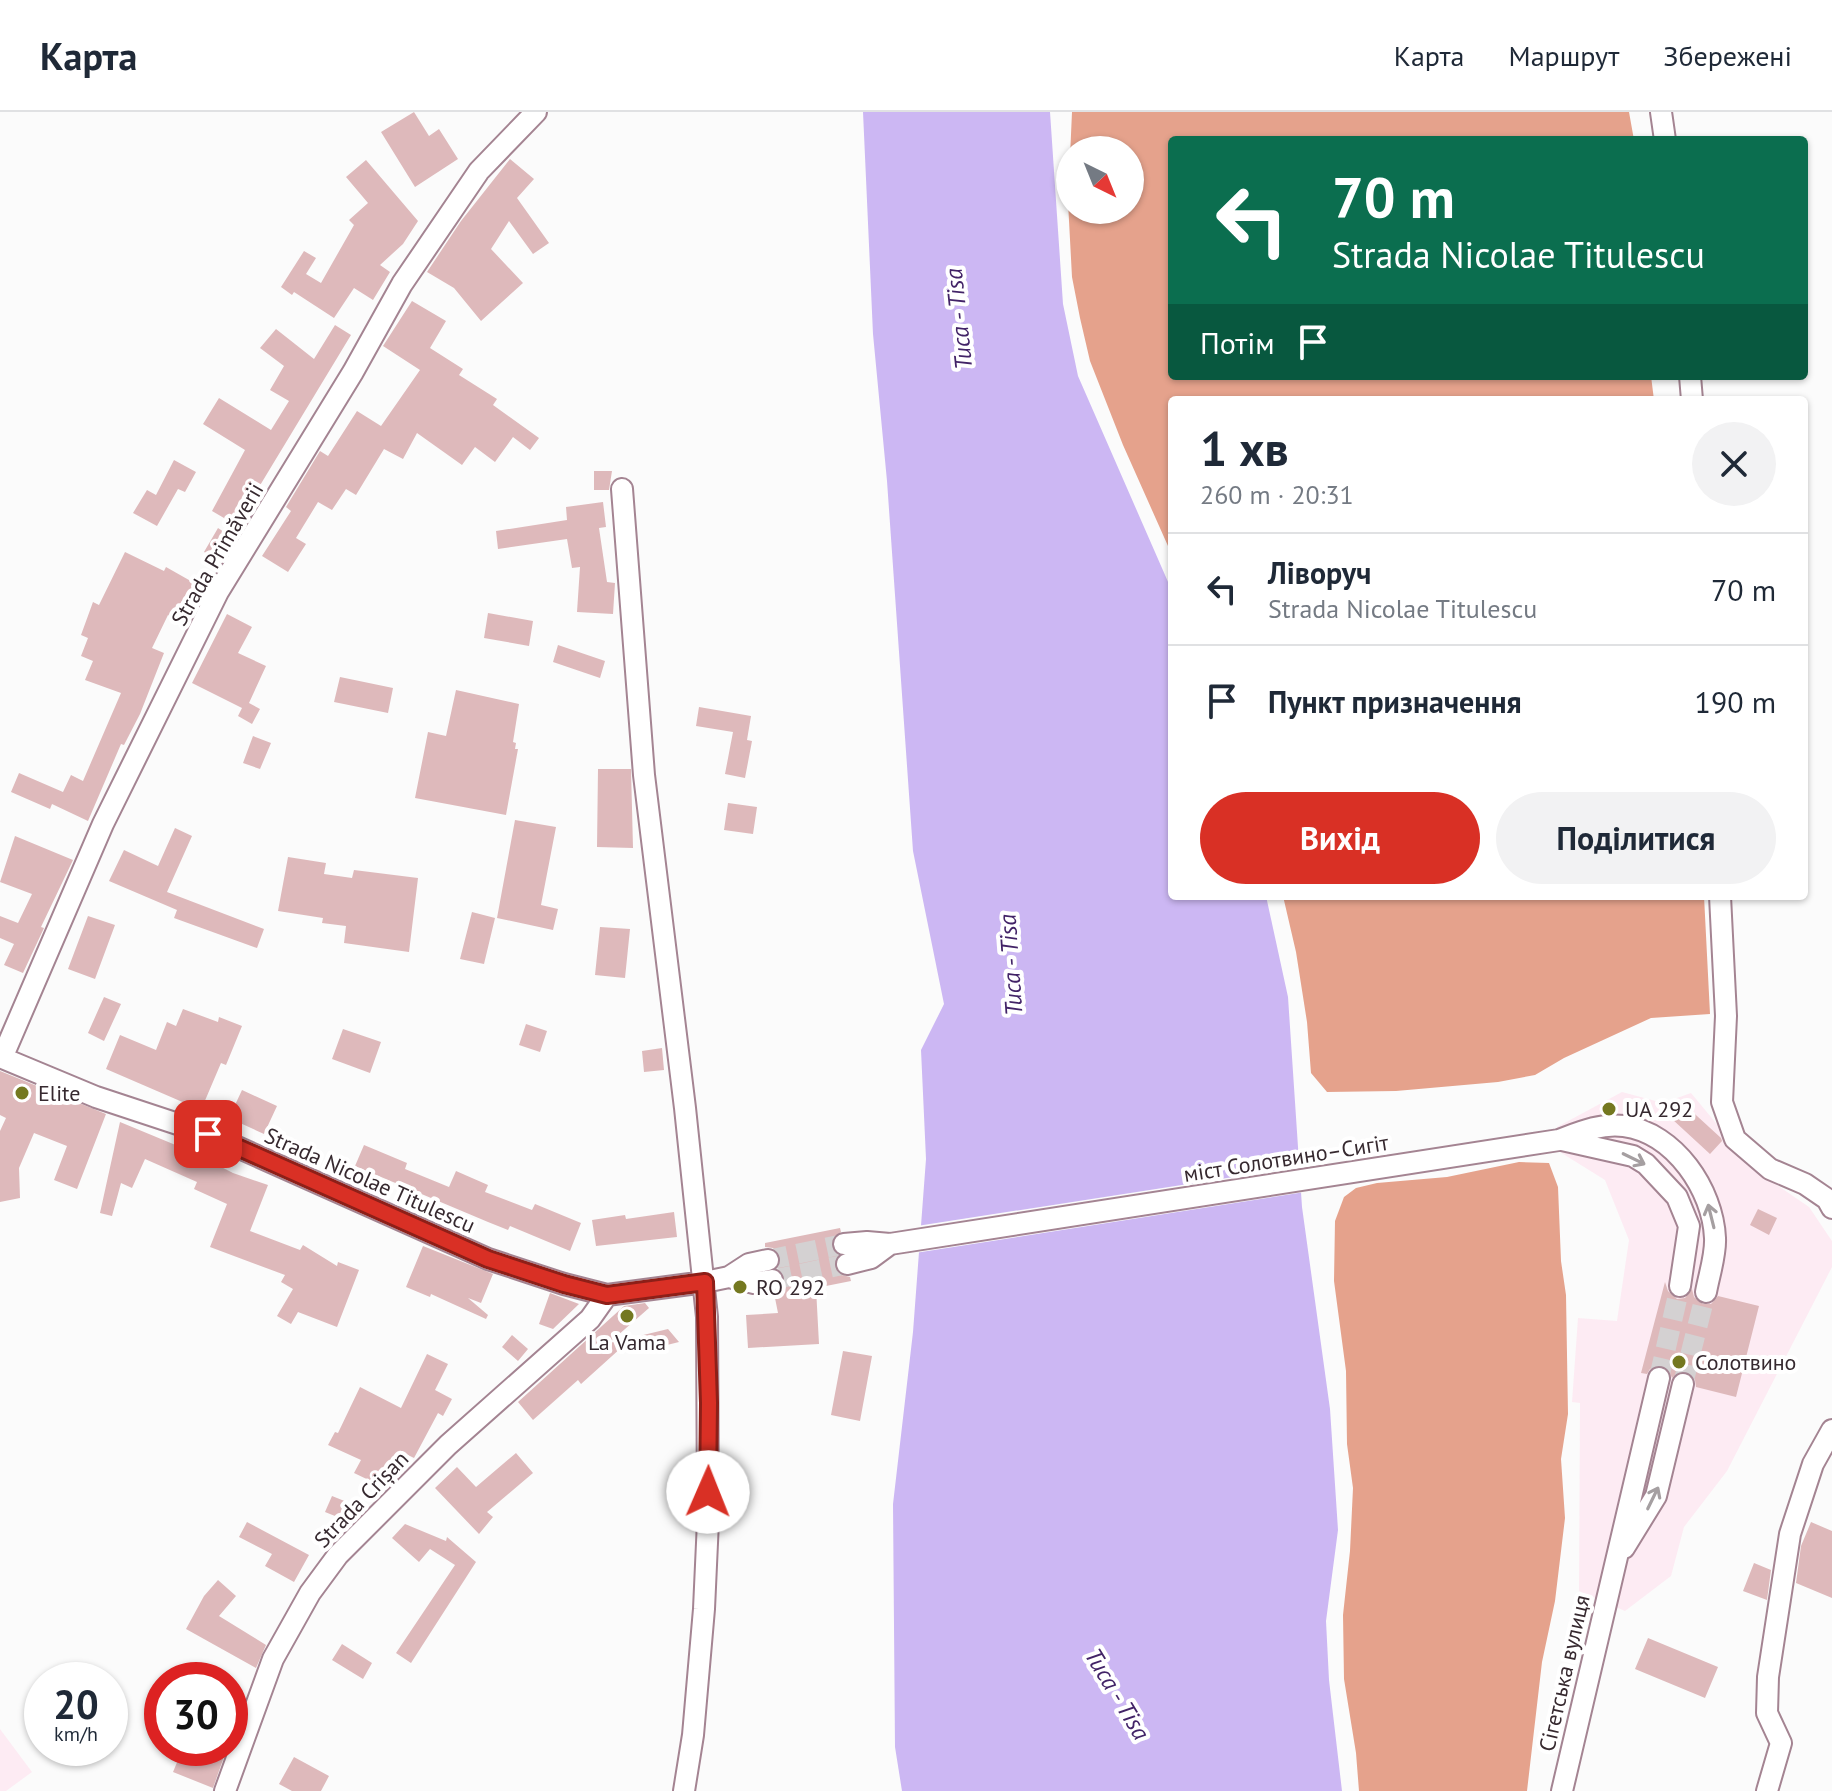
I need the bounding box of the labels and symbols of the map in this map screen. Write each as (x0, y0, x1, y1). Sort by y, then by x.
north arrow (1056, 136, 1144, 224)
water label: Тиса - Tisa (938, 267, 979, 371)
street label: Strada Primăverii (165, 477, 269, 631)
water label: Тиса - Tisa (991, 913, 1030, 1017)
place label: Elite (38, 1079, 81, 1107)
marker: Elite (13, 1084, 31, 1102)
place label: UA 292 (1625, 1095, 1693, 1123)
pin (174, 1100, 242, 1168)
marker: UA 292 (1600, 1100, 1618, 1118)
street label: Strada Nicolae Titulescu (260, 1121, 480, 1239)
street label: міст Солотвино–Сигіт (1182, 1128, 1391, 1188)
one-way arrow (1621, 1152, 1645, 1167)
one-way arrow (1703, 1203, 1718, 1229)
place label: RO 292 (756, 1273, 825, 1301)
marker: RO 292 (731, 1278, 749, 1296)
marker: La Vama (618, 1307, 636, 1325)
place label: La Vama (588, 1328, 666, 1356)
place label: Солотвино (1695, 1348, 1796, 1376)
marker: Солотвино (1670, 1353, 1688, 1371)
street label: Strada Crișan (308, 1445, 414, 1553)
position arrow (666, 1450, 750, 1534)
one-way arrow (1646, 1487, 1661, 1511)
street label: Сігетська вулиця (1532, 1592, 1596, 1754)
water label: Тиса - Tisa (1078, 1642, 1157, 1746)
speed limit sign: 30 (144, 1662, 248, 1766)

